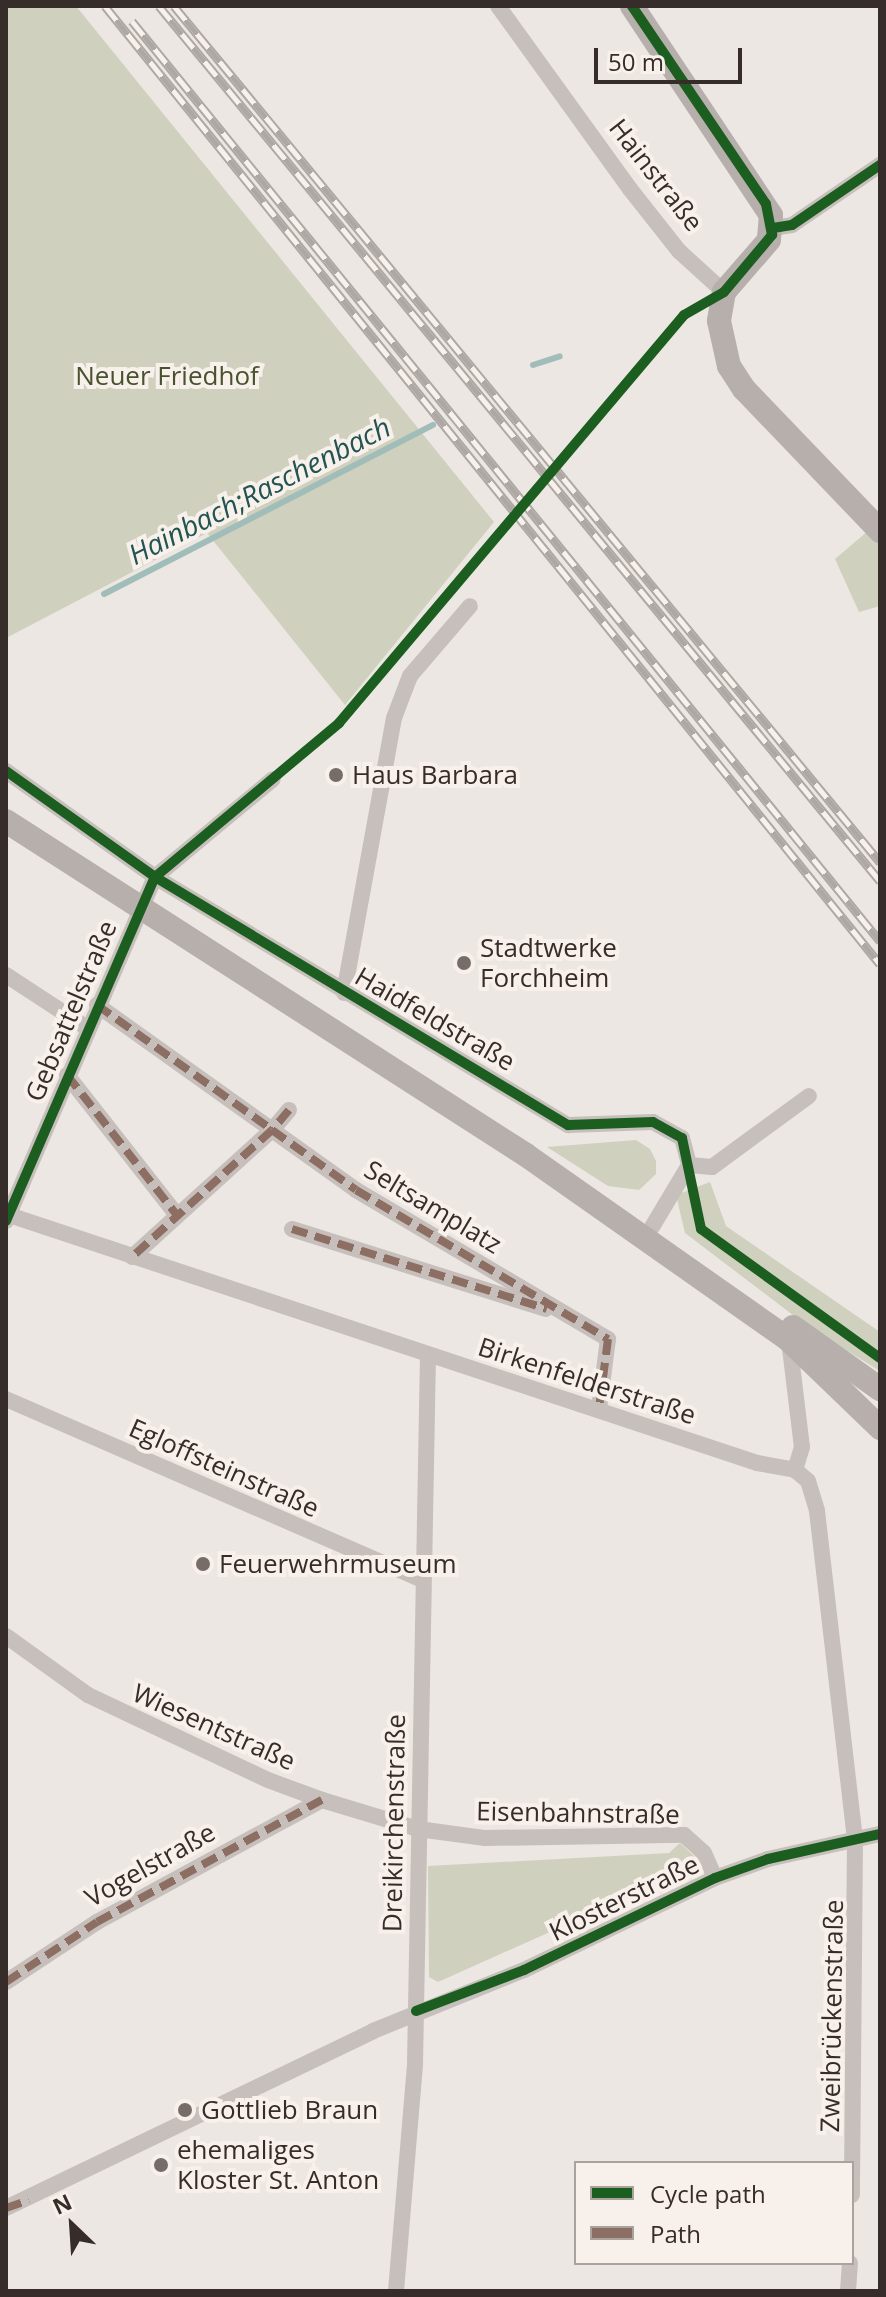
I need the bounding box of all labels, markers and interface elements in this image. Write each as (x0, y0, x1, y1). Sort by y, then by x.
scale bar (598, 32, 746, 82)
text: 50 m (608, 45, 664, 78)
street label: Hainstraße (603, 113, 709, 237)
park label: Neuer Friedhof (75, 360, 259, 392)
water label: Hainbach;Raschenbach (122, 409, 396, 571)
place label: Haus Barbara (352, 759, 518, 791)
marker: Haus Barbara (327, 766, 345, 784)
street label: Gebsattelstraße (19, 916, 123, 1106)
place label: Stadtwerke Forchheim (480, 932, 617, 994)
marker: Stadtwerke Forchheim (455, 954, 473, 972)
street label: Haidfeldstraße (350, 961, 520, 1077)
street label: Seltsamplatz (359, 1154, 507, 1260)
street label: Birkenfelderstraße (474, 1331, 700, 1431)
street label: Egloffsteinstraße (124, 1412, 324, 1524)
place label: Feuerwehrmuseum (219, 1548, 457, 1580)
marker: Feuerwehrmuseum (194, 1555, 212, 1573)
street label: Wiesentstraße (128, 1677, 300, 1777)
street label: Dreikirchenstraße (377, 1714, 411, 1932)
street label: Eisenbahnstraße (476, 1796, 680, 1830)
street label: Vogelstraße (79, 1816, 221, 1914)
street label: Klosterstraße (544, 1848, 704, 1948)
street label: Zweibrückenstraße (814, 1899, 850, 2133)
place label: Gottlieb Braun (201, 2094, 378, 2126)
marker: Gottlieb Braun (176, 2101, 194, 2119)
place label: ehemaliges Kloster St. Anton (177, 2134, 379, 2196)
marker: ehemaliges Kloster St. Anton (152, 2156, 170, 2174)
legend (574, 2161, 854, 2265)
text: Cycle path (650, 2177, 766, 2210)
north arrow (32, 2185, 112, 2265)
text: N (47, 2186, 76, 2221)
text: Path (650, 2217, 701, 2250)

